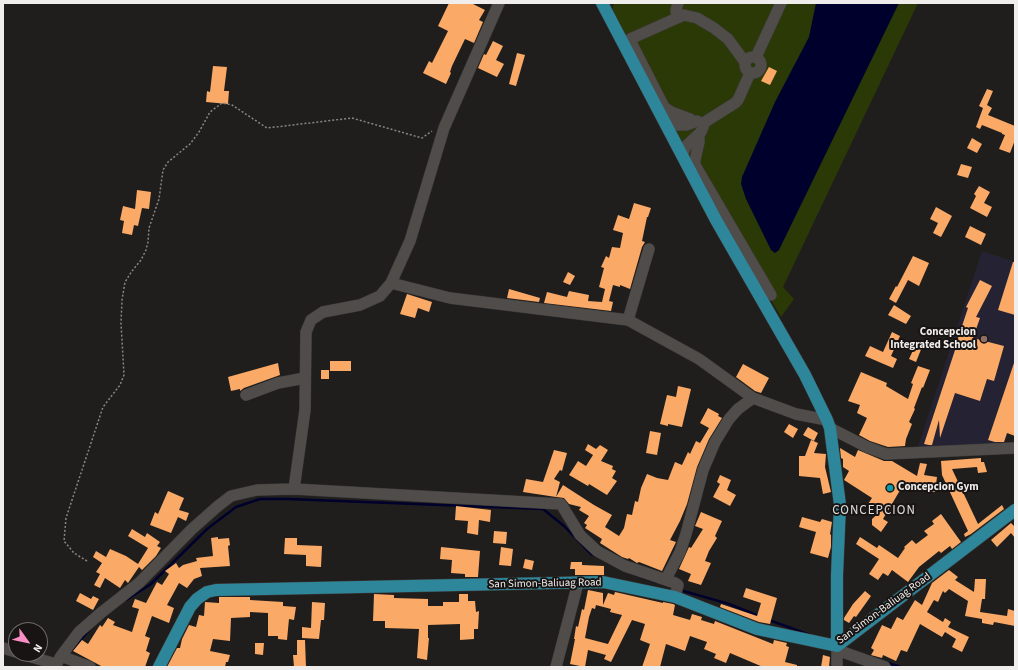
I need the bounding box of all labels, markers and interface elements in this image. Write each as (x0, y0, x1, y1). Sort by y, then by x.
place label: Concepcion Integrated School (890, 326, 976, 352)
marker: Concepcion Integrated School (979, 334, 989, 344)
place label: Concepcion Gym (898, 481, 979, 495)
marker: Concepcion Gym (885, 483, 895, 493)
district label: CONCEPCION (832, 503, 916, 519)
street label: San Simon-Baliuag Road (834, 570, 934, 648)
street label: San Simon-Baliuag Road (488, 576, 602, 592)
north arrow (8, 622, 48, 662)
text: N (29, 641, 46, 655)

